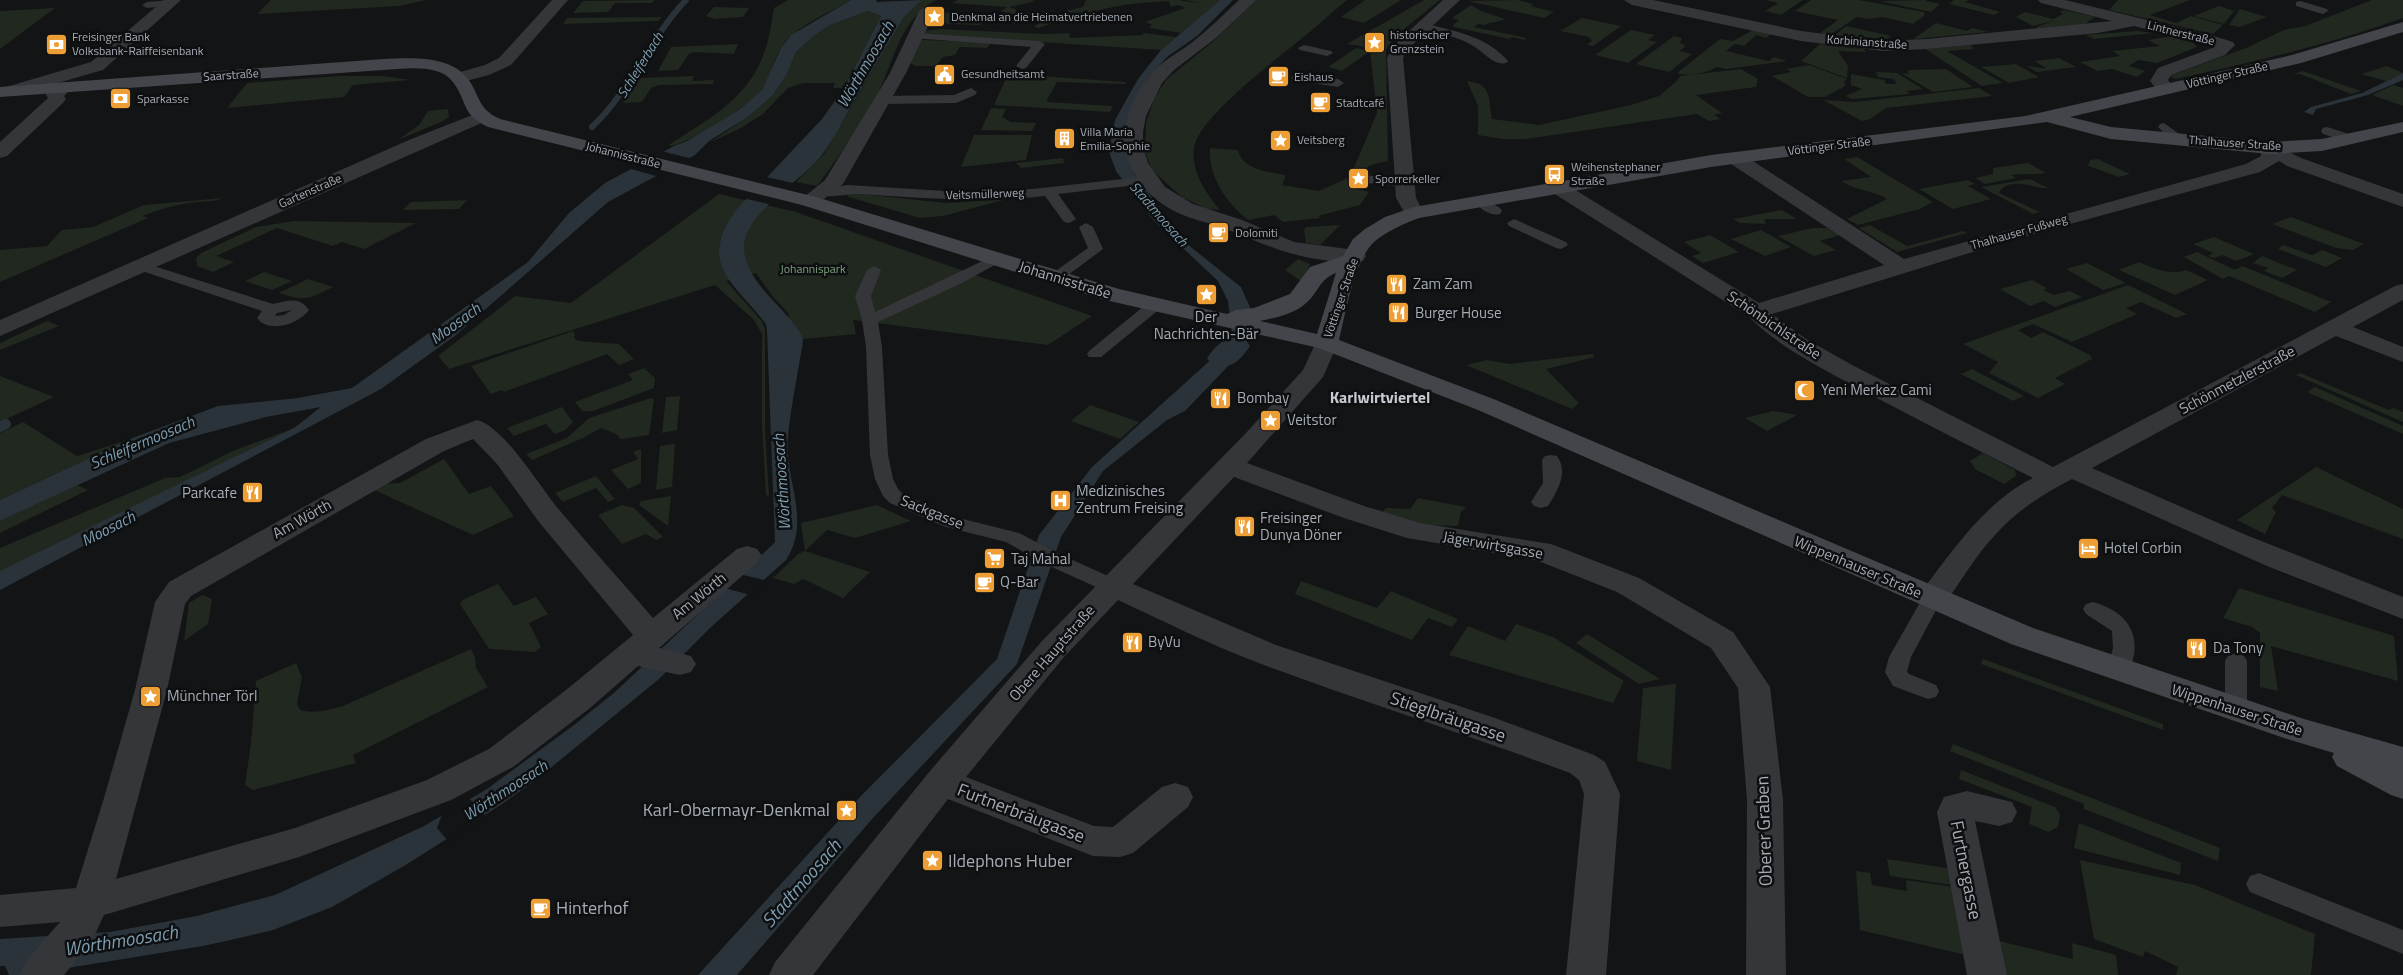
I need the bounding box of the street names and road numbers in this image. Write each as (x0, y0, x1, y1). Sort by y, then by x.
street label: Lintnerstraße (2146, 15, 2217, 50)
street label: Korbinianstraße (1826, 29, 1908, 54)
street label: Vöttinger Straße (2184, 56, 2270, 93)
street label: Saarstraße (203, 63, 259, 86)
street label: Thalhauser Straße (2188, 130, 2282, 155)
street label: Vöttinger Straße (1787, 131, 1871, 160)
street label: Johannisstraße (584, 136, 662, 173)
street label: Gartenstraße (275, 168, 344, 213)
street label: Veitsmüllerweg (945, 183, 1025, 204)
street label: Thalhauser Fußweg (1968, 209, 2069, 254)
street label: Johannisstraße (1016, 255, 1114, 304)
street label: Vöttinger Straße (1318, 255, 1363, 340)
street label: Schönbichlstraße (1723, 285, 1826, 365)
street label: Schönmetzlerstraße (2175, 339, 2299, 420)
street label: Sackgasse (897, 489, 967, 535)
street label: Am Wörth (268, 493, 335, 544)
street label: Jägerwirtsgasse (1441, 524, 1545, 565)
street label: Wippenhauser Straße (1791, 529, 1926, 604)
street label: Am Wörth (667, 566, 731, 625)
street label: Obere Hauptstraße (1003, 599, 1100, 706)
street label: Wippenhauser Straße (2169, 677, 2306, 742)
street label: Stieglbräugasse (1387, 684, 1510, 749)
street label: Oberer Graben (1748, 775, 1779, 887)
street label: Furtnerbräugasse (954, 776, 1089, 849)
street label: Furtnergasse (1944, 818, 1989, 922)

